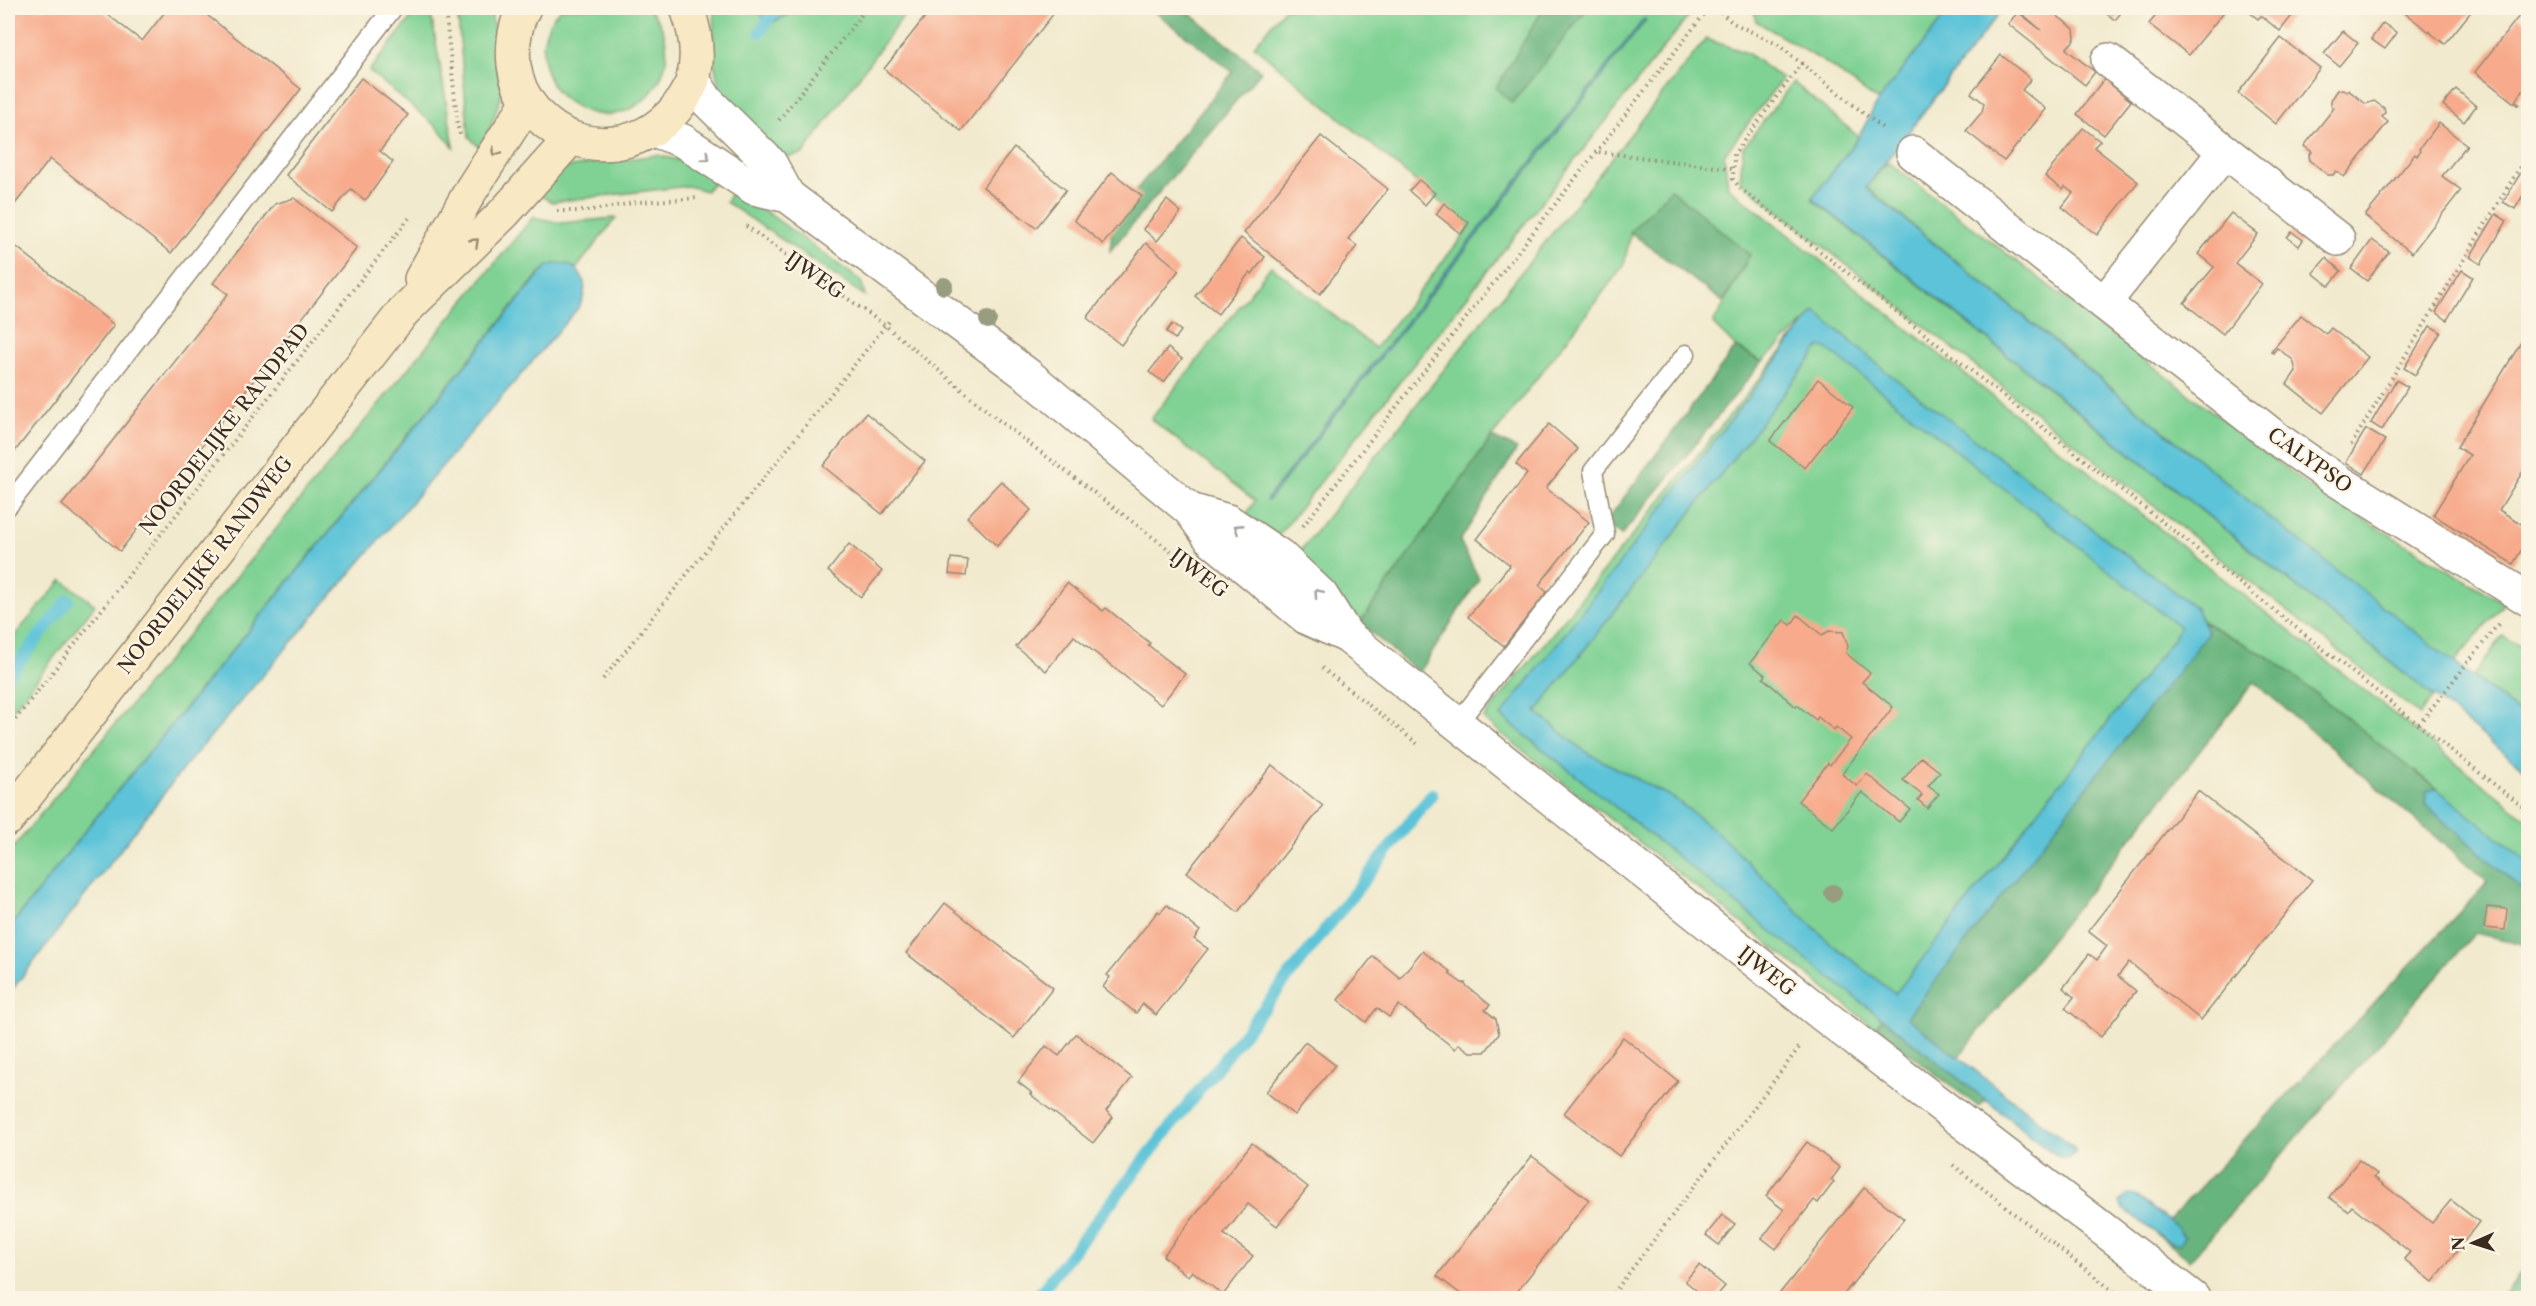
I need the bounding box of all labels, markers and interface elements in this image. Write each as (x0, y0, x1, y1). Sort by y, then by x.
one-way arrow (491, 146, 503, 156)
one-way arrow (699, 150, 710, 161)
one-way arrow (467, 238, 478, 249)
street label: IJWEG (781, 246, 849, 304)
street label: NOORDELIJKE RANDPAD (134, 319, 314, 539)
street label: CALYPSO (2263, 422, 2357, 498)
street label: NOORDELIJKE RANDWEG (113, 451, 297, 679)
one-way arrow (1233, 524, 1244, 535)
street label: IJWEG (1165, 543, 1233, 603)
one-way arrow (1314, 589, 1325, 600)
street label: IJWEG (1733, 941, 1801, 1001)
north arrow (2443, 1213, 2503, 1273)
text: N (2448, 1236, 2468, 1251)

